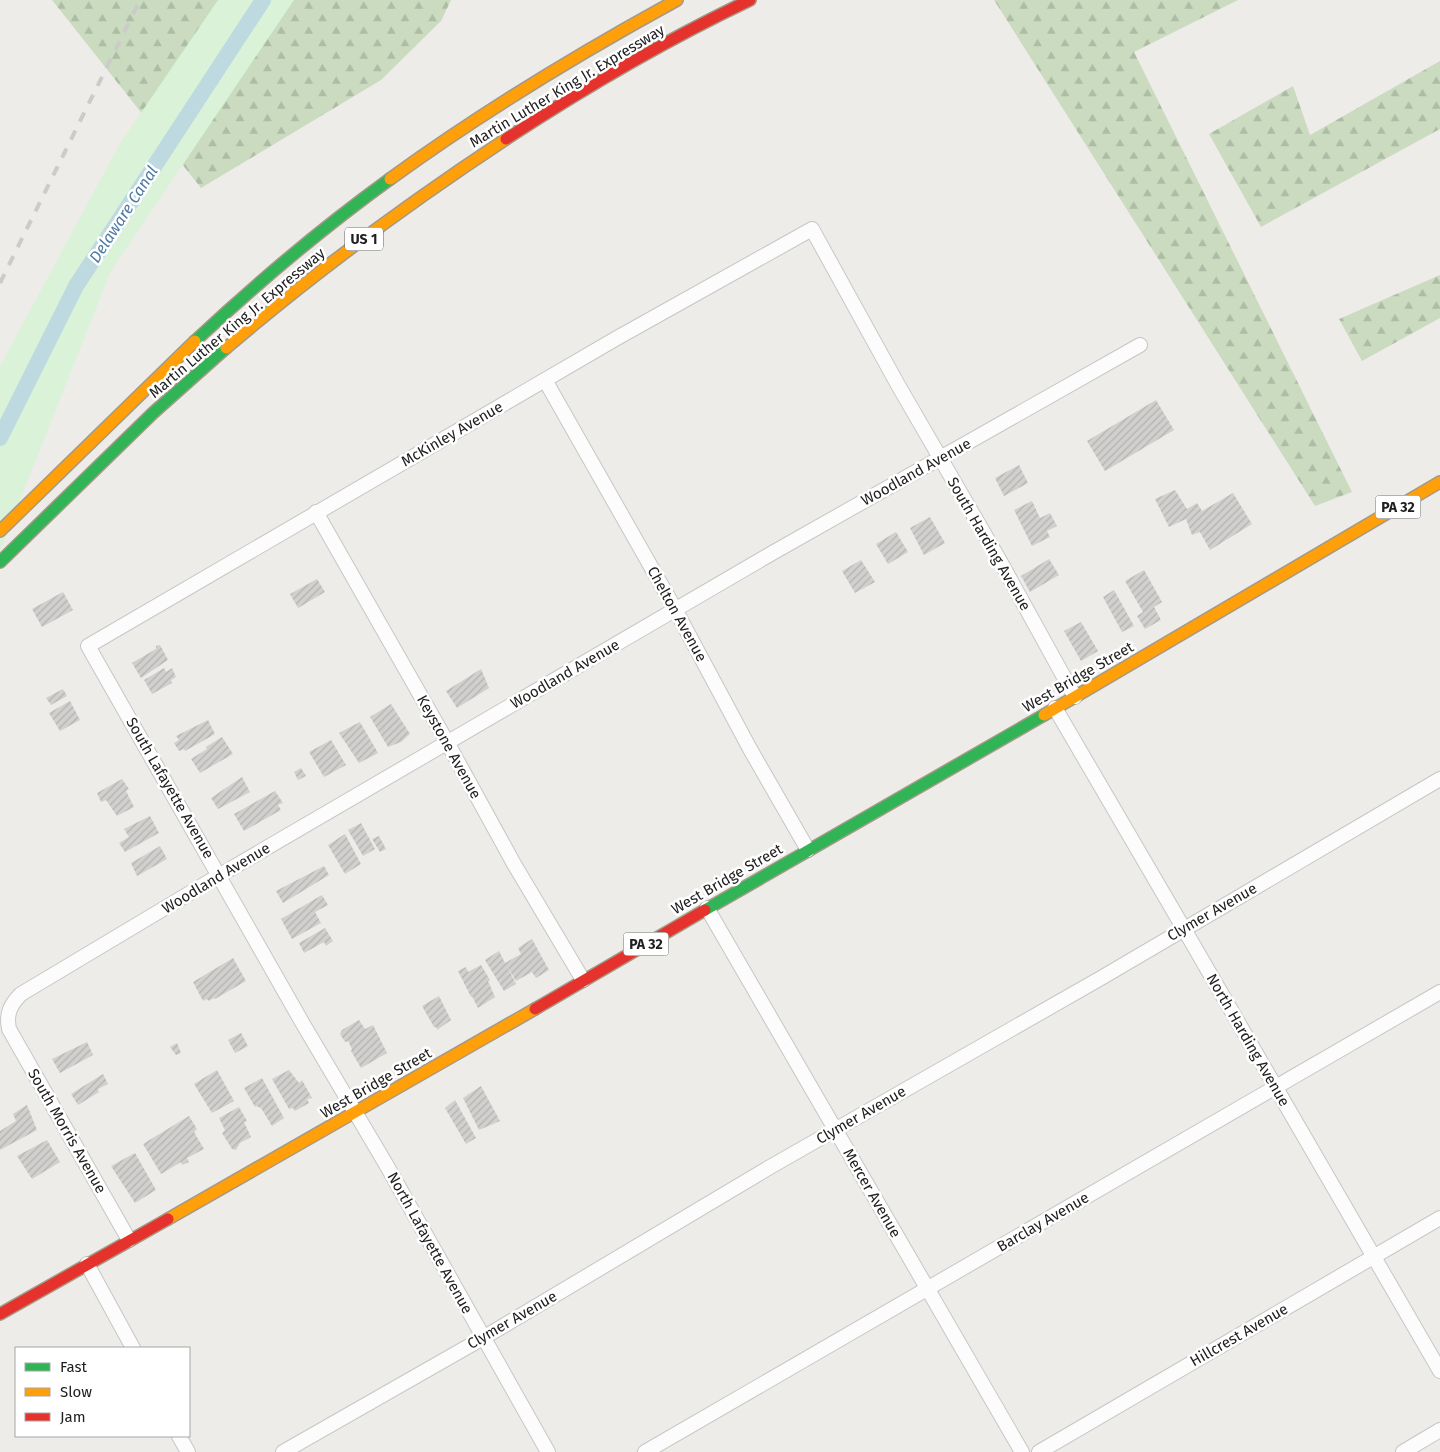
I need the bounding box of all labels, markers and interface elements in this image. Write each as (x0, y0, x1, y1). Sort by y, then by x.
street label: Martin Luther King Jr. Expressway (466, 20, 668, 151)
water label: Delaware Canal (85, 162, 162, 266)
road number: US 1 (345, 228, 383, 250)
street label: Martin Luther King Jr. Expressway (145, 244, 329, 402)
street label: McKinley Avenue (398, 398, 506, 470)
street label: Woodland Avenue (858, 434, 974, 510)
street label: South Harding Avenue (943, 474, 1035, 614)
road number: PA 32 (1376, 496, 1420, 518)
street label: Chelton Avenue (643, 563, 711, 665)
street label: Woodland Avenue (507, 636, 623, 712)
street label: West Bridge Street (1019, 638, 1137, 716)
street label: Keystone Avenue (413, 692, 485, 802)
street label: South Lafayette Avenue (122, 714, 218, 862)
street label: Woodland Avenue (159, 839, 273, 917)
street label: West Bridge Street (668, 840, 786, 918)
street label: Clymer Avenue (1164, 879, 1260, 945)
road number: PA 32 (624, 932, 668, 956)
street label: North Harding Avenue (1203, 970, 1293, 1110)
street label: West Bridge Street (317, 1044, 435, 1122)
street label: South Morris Avenue (24, 1066, 110, 1196)
street label: Clymer Avenue (813, 1082, 909, 1148)
street label: Mercer Avenue (839, 1145, 905, 1241)
street label: North Lafayette Avenue (384, 1169, 476, 1317)
street label: Barclay Avenue (994, 1188, 1092, 1256)
street label: Clymer Avenue (464, 1287, 560, 1353)
street label: Hillcrest Avenue (1187, 1300, 1291, 1370)
legend (15, 1347, 190, 1437)
text: Fast (60, 1358, 87, 1376)
text: Slow (60, 1383, 92, 1401)
text: Jam (60, 1408, 86, 1426)

